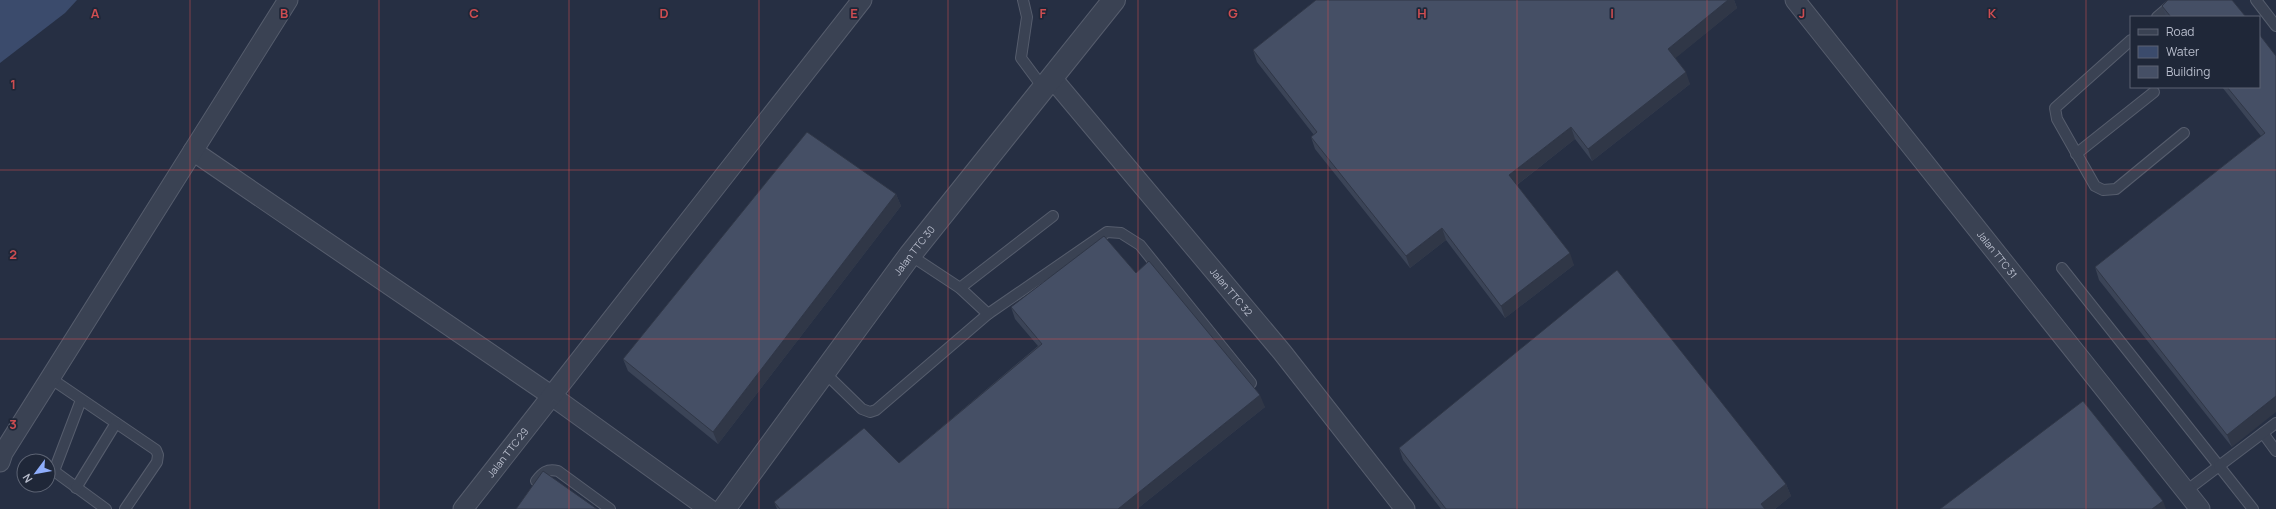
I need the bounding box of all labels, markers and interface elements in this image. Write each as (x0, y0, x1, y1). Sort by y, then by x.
text: A (91, 4, 100, 22)
text: B (280, 4, 288, 22)
text: C (469, 4, 479, 22)
text: D (659, 4, 669, 22)
text: E (850, 4, 858, 22)
text: F (1040, 4, 1047, 22)
text: G (1228, 4, 1238, 22)
text: H (1417, 4, 1427, 22)
text: I (1610, 4, 1614, 22)
text: J (1799, 4, 1805, 22)
text: K (1988, 4, 1997, 22)
legend (2130, 16, 2260, 88)
text: Road (2166, 23, 2194, 40)
text: Water (2166, 43, 2200, 60)
text: Building (2166, 63, 2210, 80)
text: 1 (10, 75, 16, 93)
street label: Jalan TTC 30 (890, 223, 938, 278)
street label: Jalan TTC 31 (1974, 228, 2021, 281)
text: 2 (9, 245, 17, 263)
street label: Jalan TTC 32 (1207, 265, 1256, 319)
text: 3 (9, 415, 17, 433)
street label: Jalan TTC 29 (483, 425, 531, 480)
north arrow (16, 453, 56, 493)
text: N (19, 471, 36, 486)

